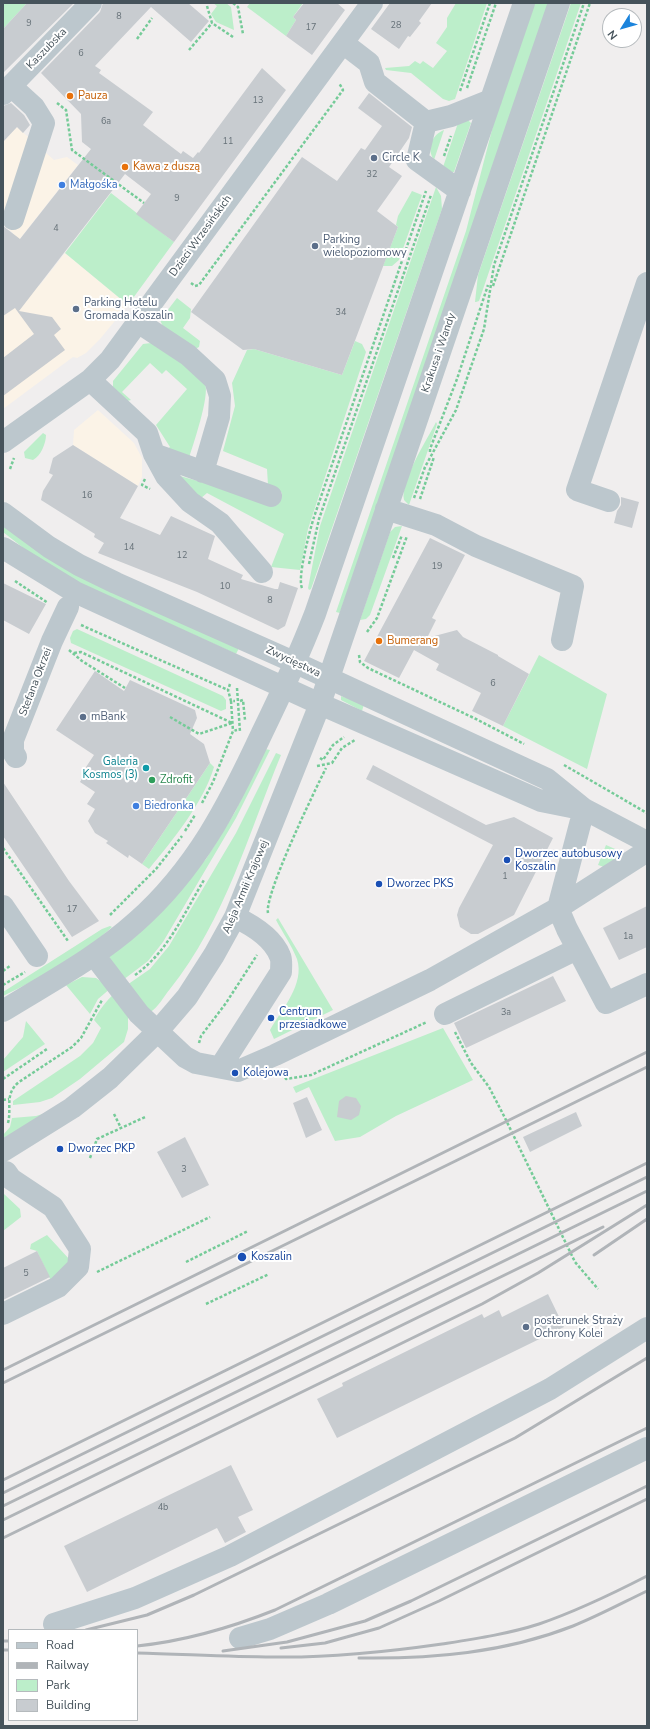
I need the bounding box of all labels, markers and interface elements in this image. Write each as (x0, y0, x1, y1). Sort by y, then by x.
north arrow (602, 8, 642, 48)
house number: 8 (116, 12, 122, 22)
house number: 9 (26, 19, 32, 29)
house number: 28 (391, 21, 401, 31)
house number: 17 (306, 23, 316, 33)
street label: Kaszubska (24, 26, 70, 72)
text: N (604, 27, 621, 43)
house number: 6 (78, 49, 84, 59)
place label: Pauza (78, 89, 108, 103)
marker: Pauza (65, 91, 75, 101)
house number: 13 (253, 96, 263, 106)
house number: 6a (101, 117, 111, 127)
house number: 11 (223, 137, 233, 147)
place label: Circle K (382, 151, 420, 165)
marker: Circle K (369, 153, 379, 163)
place label: Kawa z duszą (133, 160, 200, 174)
marker: Kawa z duszą (120, 162, 130, 172)
house number: 32 (367, 170, 377, 180)
place label: Małgośka (70, 178, 118, 192)
marker: Małgośka (57, 180, 67, 190)
street label: Dzieci Wrzesińskich (167, 193, 235, 279)
house number: 9 (174, 194, 180, 204)
house number: 4 (53, 224, 59, 234)
place label: Parking wielopoziomowy (323, 233, 407, 259)
marker: Parking wielopoziomowy (310, 241, 320, 251)
place label: Parking Hotelu Gromada Koszalin (84, 296, 173, 322)
marker: Parking Hotelu Gromada Koszalin (71, 304, 81, 314)
house number: 34 (336, 308, 346, 318)
street label: Krakusa i Wandy (419, 312, 459, 394)
house number: 16 (82, 491, 92, 501)
house number: 14 (124, 543, 134, 553)
house number: 12 (177, 551, 187, 561)
house number: 19 (432, 562, 442, 572)
house number: 10 (220, 582, 230, 592)
house number: 8 (267, 596, 273, 606)
place label: Bumerang (387, 634, 438, 648)
marker: Bumerang (374, 636, 384, 646)
street label: Zwycięstwa (264, 644, 322, 680)
street label: Stefana Okrzei (17, 646, 55, 718)
house number: 6 (490, 679, 496, 689)
place label: mBank (91, 710, 125, 724)
marker: mBank (78, 712, 88, 722)
place label: Galeria Kosmos (3) (83, 755, 138, 781)
marker: Galeria Kosmos (3) (141, 763, 151, 773)
place label: Zdrofit (160, 773, 193, 787)
marker: Zdrofit (147, 775, 157, 785)
place label: Biedronka (144, 799, 194, 813)
marker: Biedronka (131, 801, 141, 811)
street label: Aleja Armii Krajowej (220, 838, 272, 936)
place label: Dworzec autobusowy Koszalin (515, 847, 622, 873)
marker: Dworzec autobusowy Koszalin (502, 855, 512, 865)
house number: 1 (502, 872, 508, 882)
place label: Dworzec PKS (387, 877, 453, 891)
marker: Dworzec PKS (374, 879, 384, 889)
house number: 17 (67, 905, 77, 915)
house number: 1a (623, 932, 633, 942)
place label: Centrum przesiadkowe (279, 1005, 347, 1031)
house number: 3a (501, 1008, 511, 1018)
marker: Centrum przesiadkowe (266, 1013, 276, 1023)
place label: Kolejowa (243, 1066, 289, 1080)
marker: Kolejowa (230, 1068, 240, 1078)
place label: Dworzec PKP (68, 1142, 135, 1156)
marker: Dworzec PKP (55, 1144, 65, 1154)
house number: 3 (181, 1165, 187, 1175)
place label: Koszalin (251, 1250, 292, 1264)
marker: Koszalin (236, 1251, 248, 1263)
house number: 5 (23, 1269, 29, 1279)
place label: posterunek Straży Ochrony Kolei (534, 1314, 623, 1340)
marker: posterunek Straży Ochrony Kolei (521, 1322, 531, 1332)
house number: 4b (158, 1503, 168, 1513)
legend (8, 1629, 138, 1721)
text: Road (46, 1637, 74, 1653)
text: Railway (46, 1657, 89, 1673)
text: Park (46, 1677, 70, 1693)
text: Building (46, 1697, 91, 1713)

